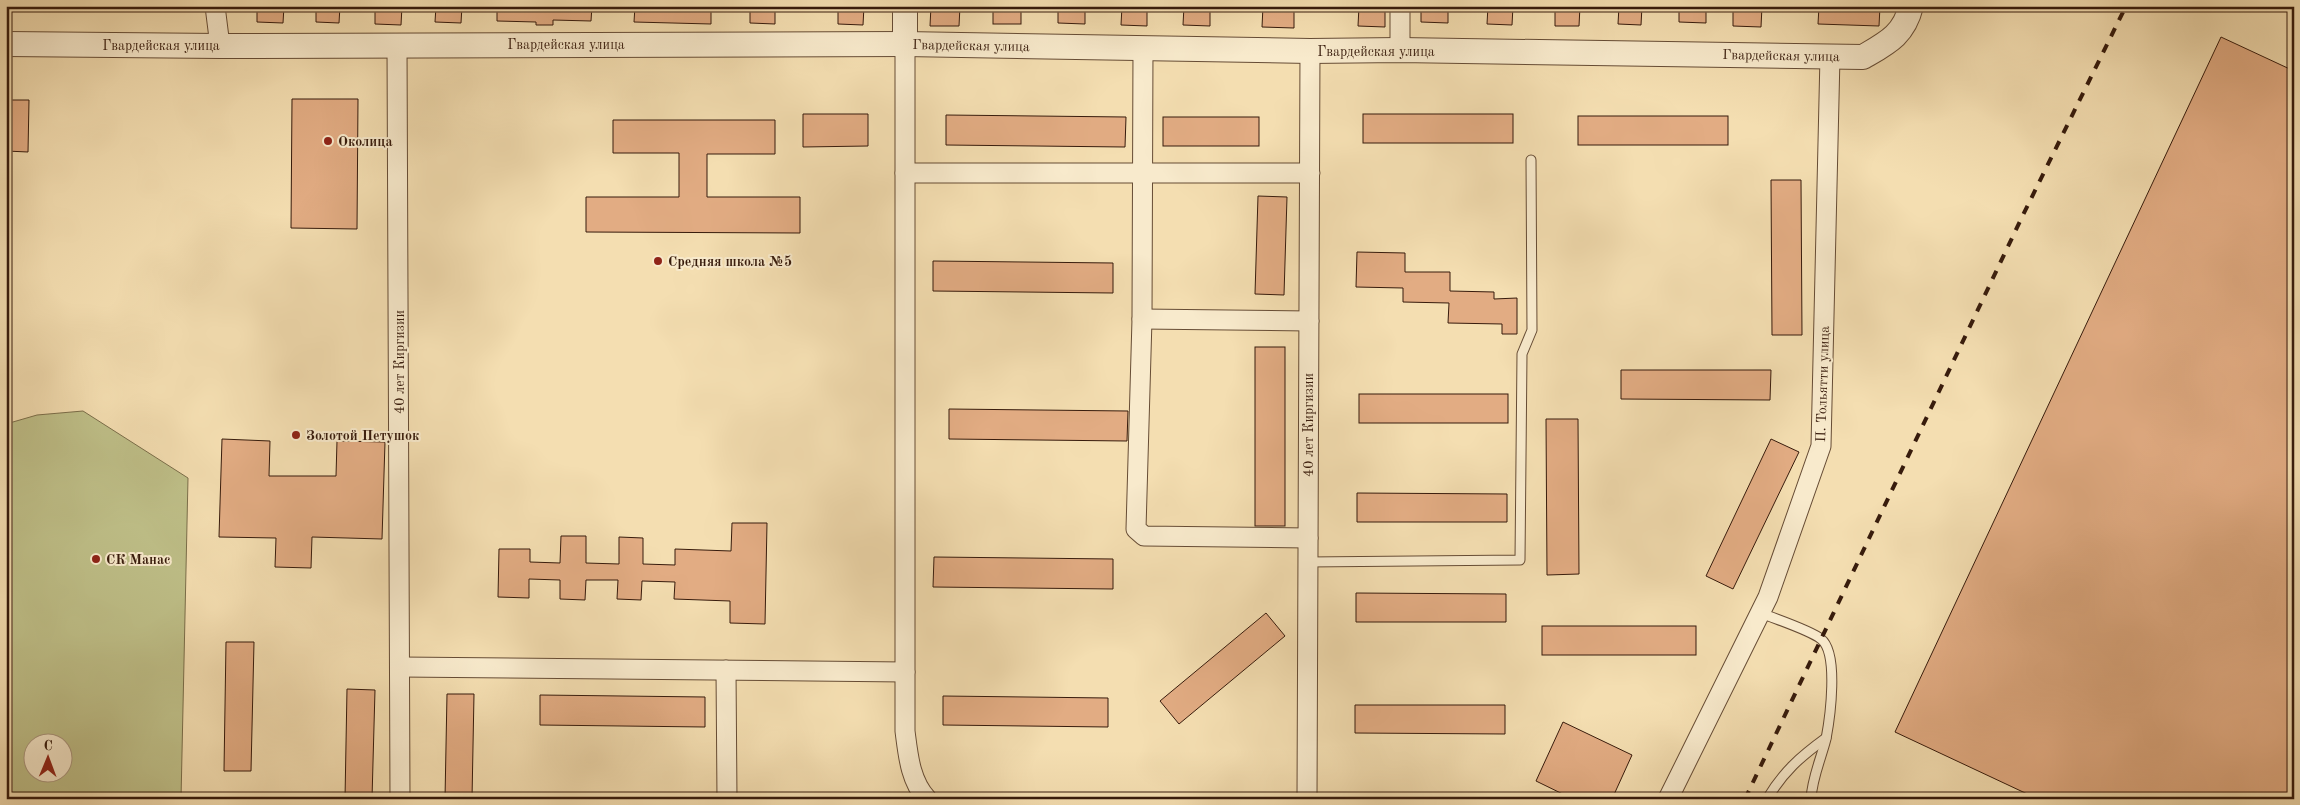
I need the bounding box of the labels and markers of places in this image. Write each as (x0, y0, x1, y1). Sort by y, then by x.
marker: Околица (322, 135, 334, 147)
place label: Околица (338, 135, 393, 149)
marker: Средняя школа №5 (652, 255, 664, 267)
place label: Средняя школа №5 (668, 255, 792, 269)
marker: Золотой Петушок (290, 429, 302, 441)
place label: Золотой Петушок (306, 429, 420, 443)
marker: СК Манас (90, 553, 102, 565)
place label: СК Манас (106, 553, 171, 567)

